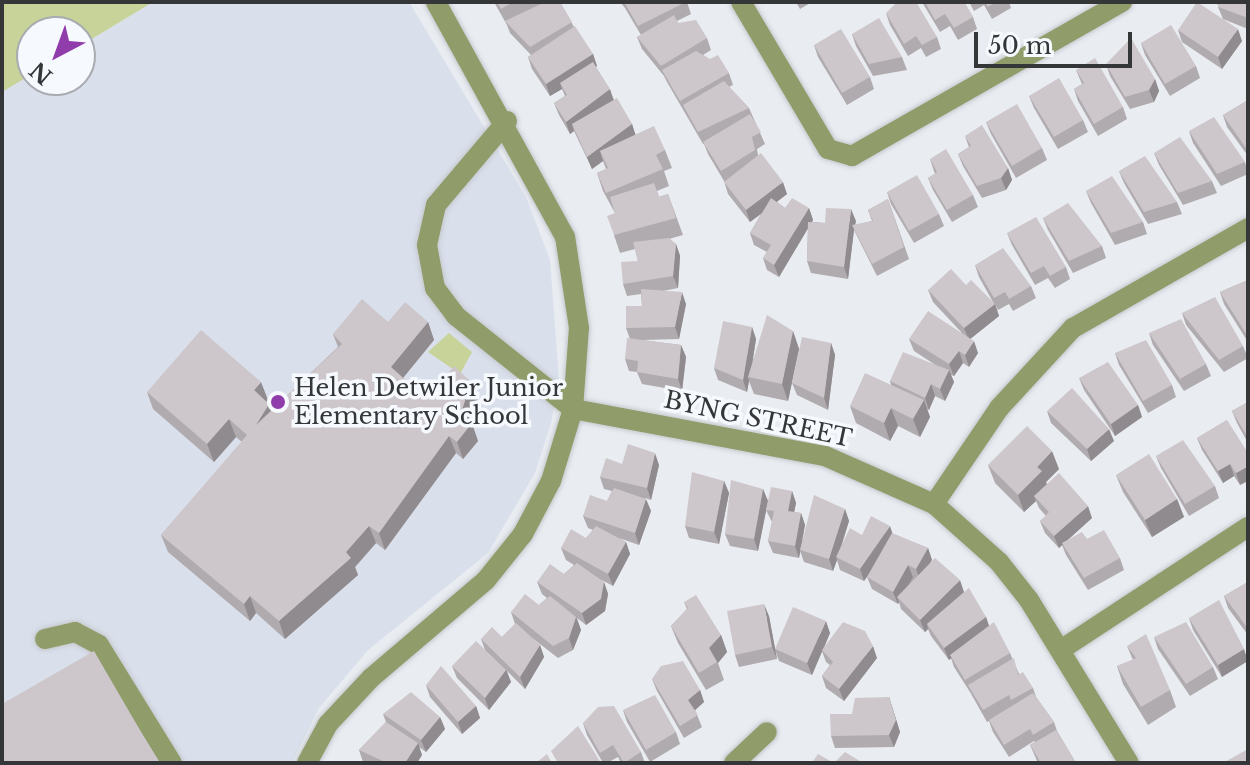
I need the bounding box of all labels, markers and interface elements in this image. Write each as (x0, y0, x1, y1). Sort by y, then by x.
north arrow (16, 16, 96, 96)
scale bar (978, 16, 1136, 66)
text: 50 m (988, 31, 1051, 60)
text: N (25, 56, 58, 90)
place label: Helen Detwiler Junior Elementary School (294, 374, 564, 430)
street label: BYNG STREET (661, 385, 855, 453)
marker: Helen Detwiler Junior Elementary School (269, 393, 287, 411)

